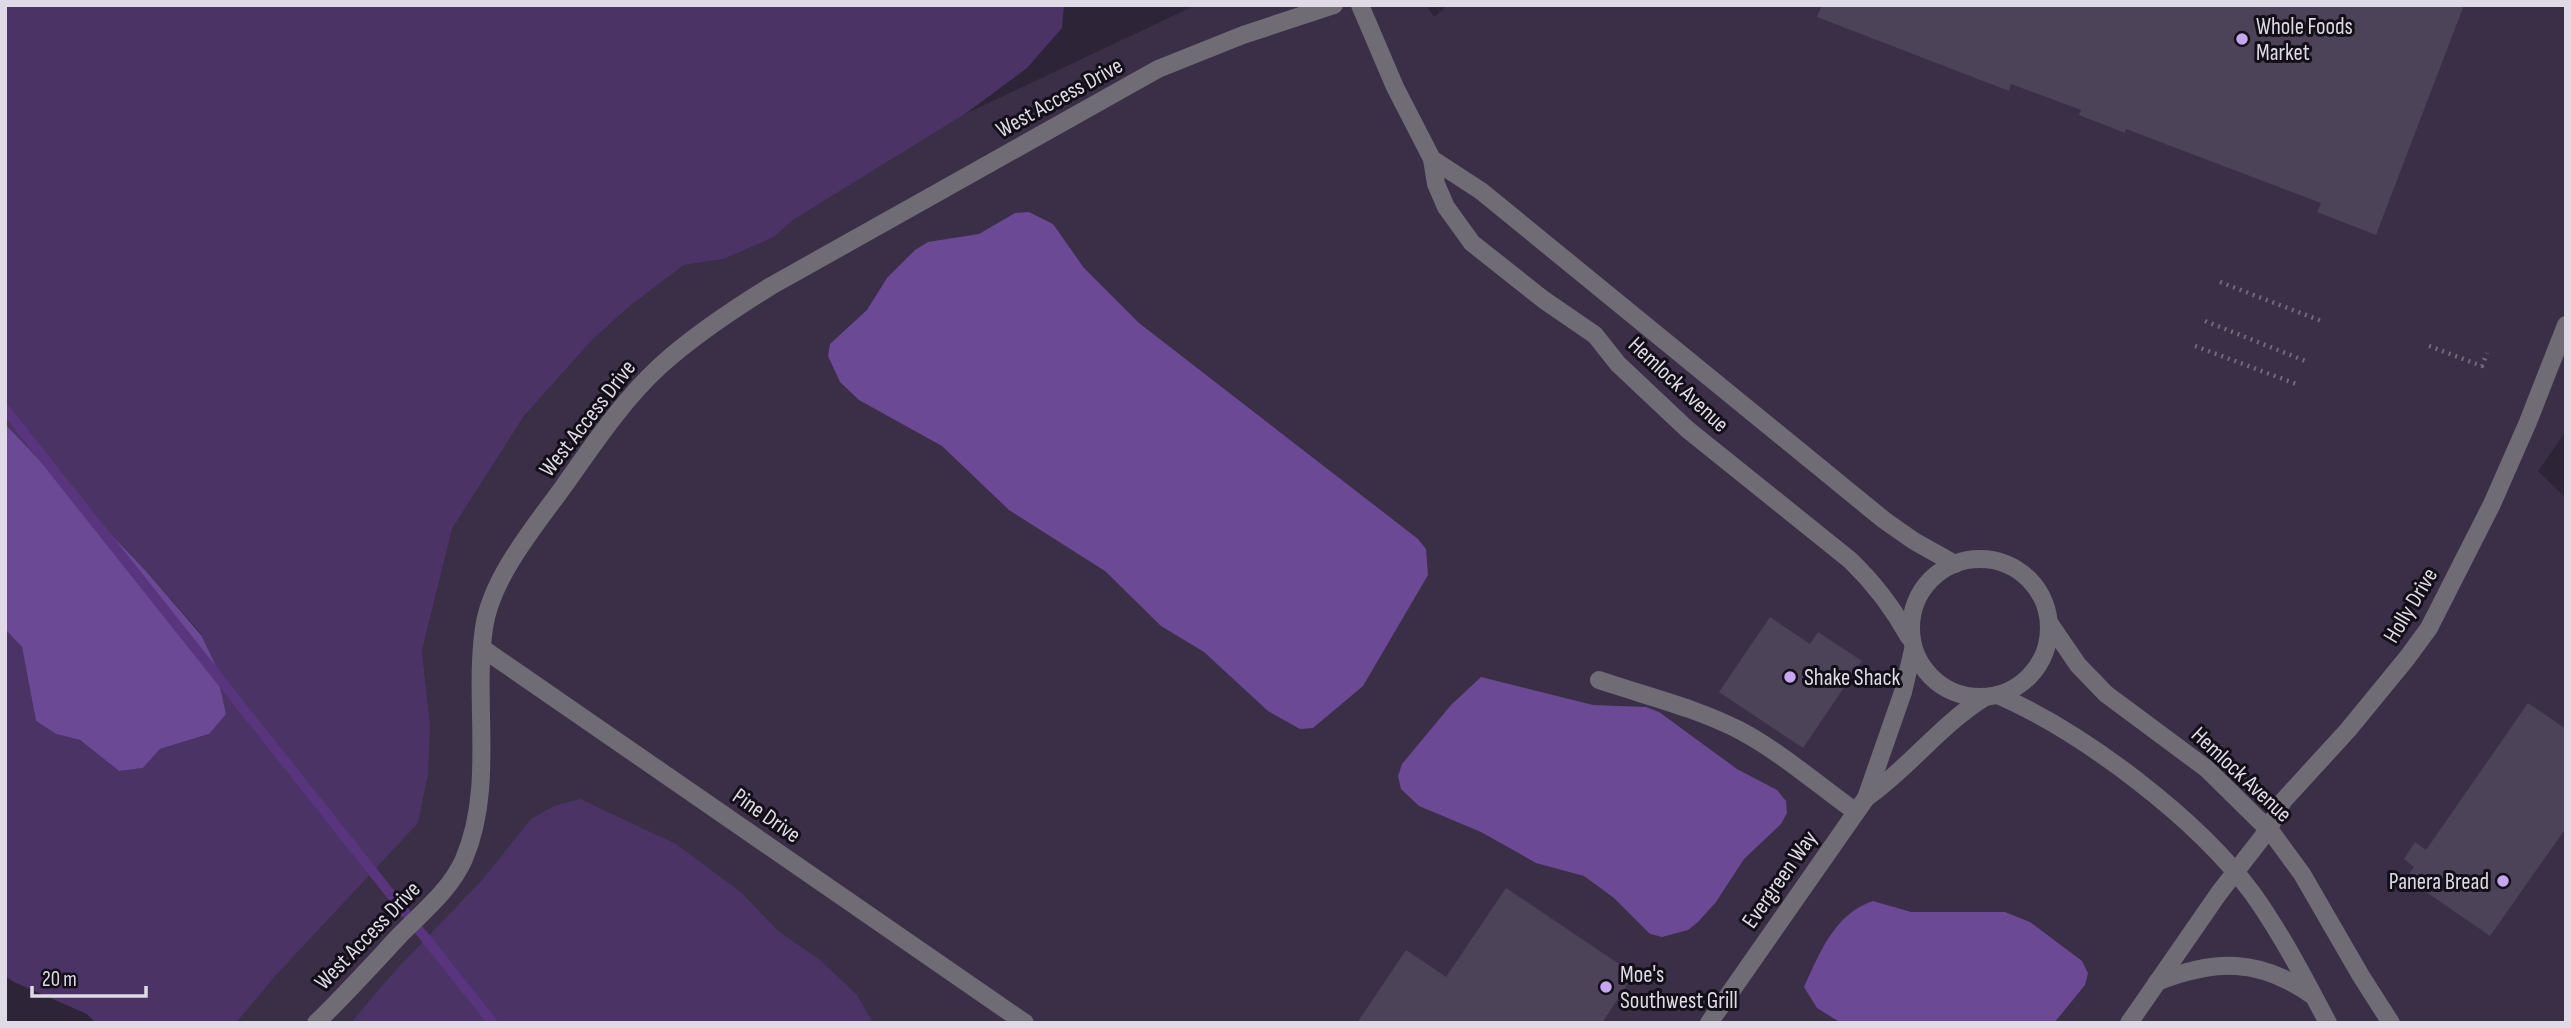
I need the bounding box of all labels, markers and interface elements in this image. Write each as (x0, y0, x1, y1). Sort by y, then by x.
place label: Whole Foods Market (2256, 13, 2353, 67)
marker: Whole Foods Market (2234, 31, 2250, 47)
street label: West Access Drive (991, 52, 1128, 144)
street label: Hemlock Avenue (1622, 331, 1734, 438)
street label: West Access Drive (534, 355, 642, 483)
street label: Holly Drive (2378, 563, 2444, 648)
place label: Shake Shack (1804, 664, 1901, 692)
marker: Shake Shack (1782, 669, 1798, 685)
street label: Hemlock Avenue (2185, 721, 2297, 828)
street label: Pine Drive (727, 782, 806, 849)
street label: Evergreen Way (1736, 825, 1824, 934)
place label: Panera Bread (2389, 868, 2489, 896)
marker: Panera Bread (2495, 873, 2511, 889)
street label: West Access Drive (309, 875, 427, 996)
scale bar (32, 954, 145, 998)
place label: Moe's Southwest Grill (1620, 961, 1738, 1015)
text: 20 m (42, 967, 77, 992)
marker: Moe's Southwest Grill (1598, 979, 1614, 995)

